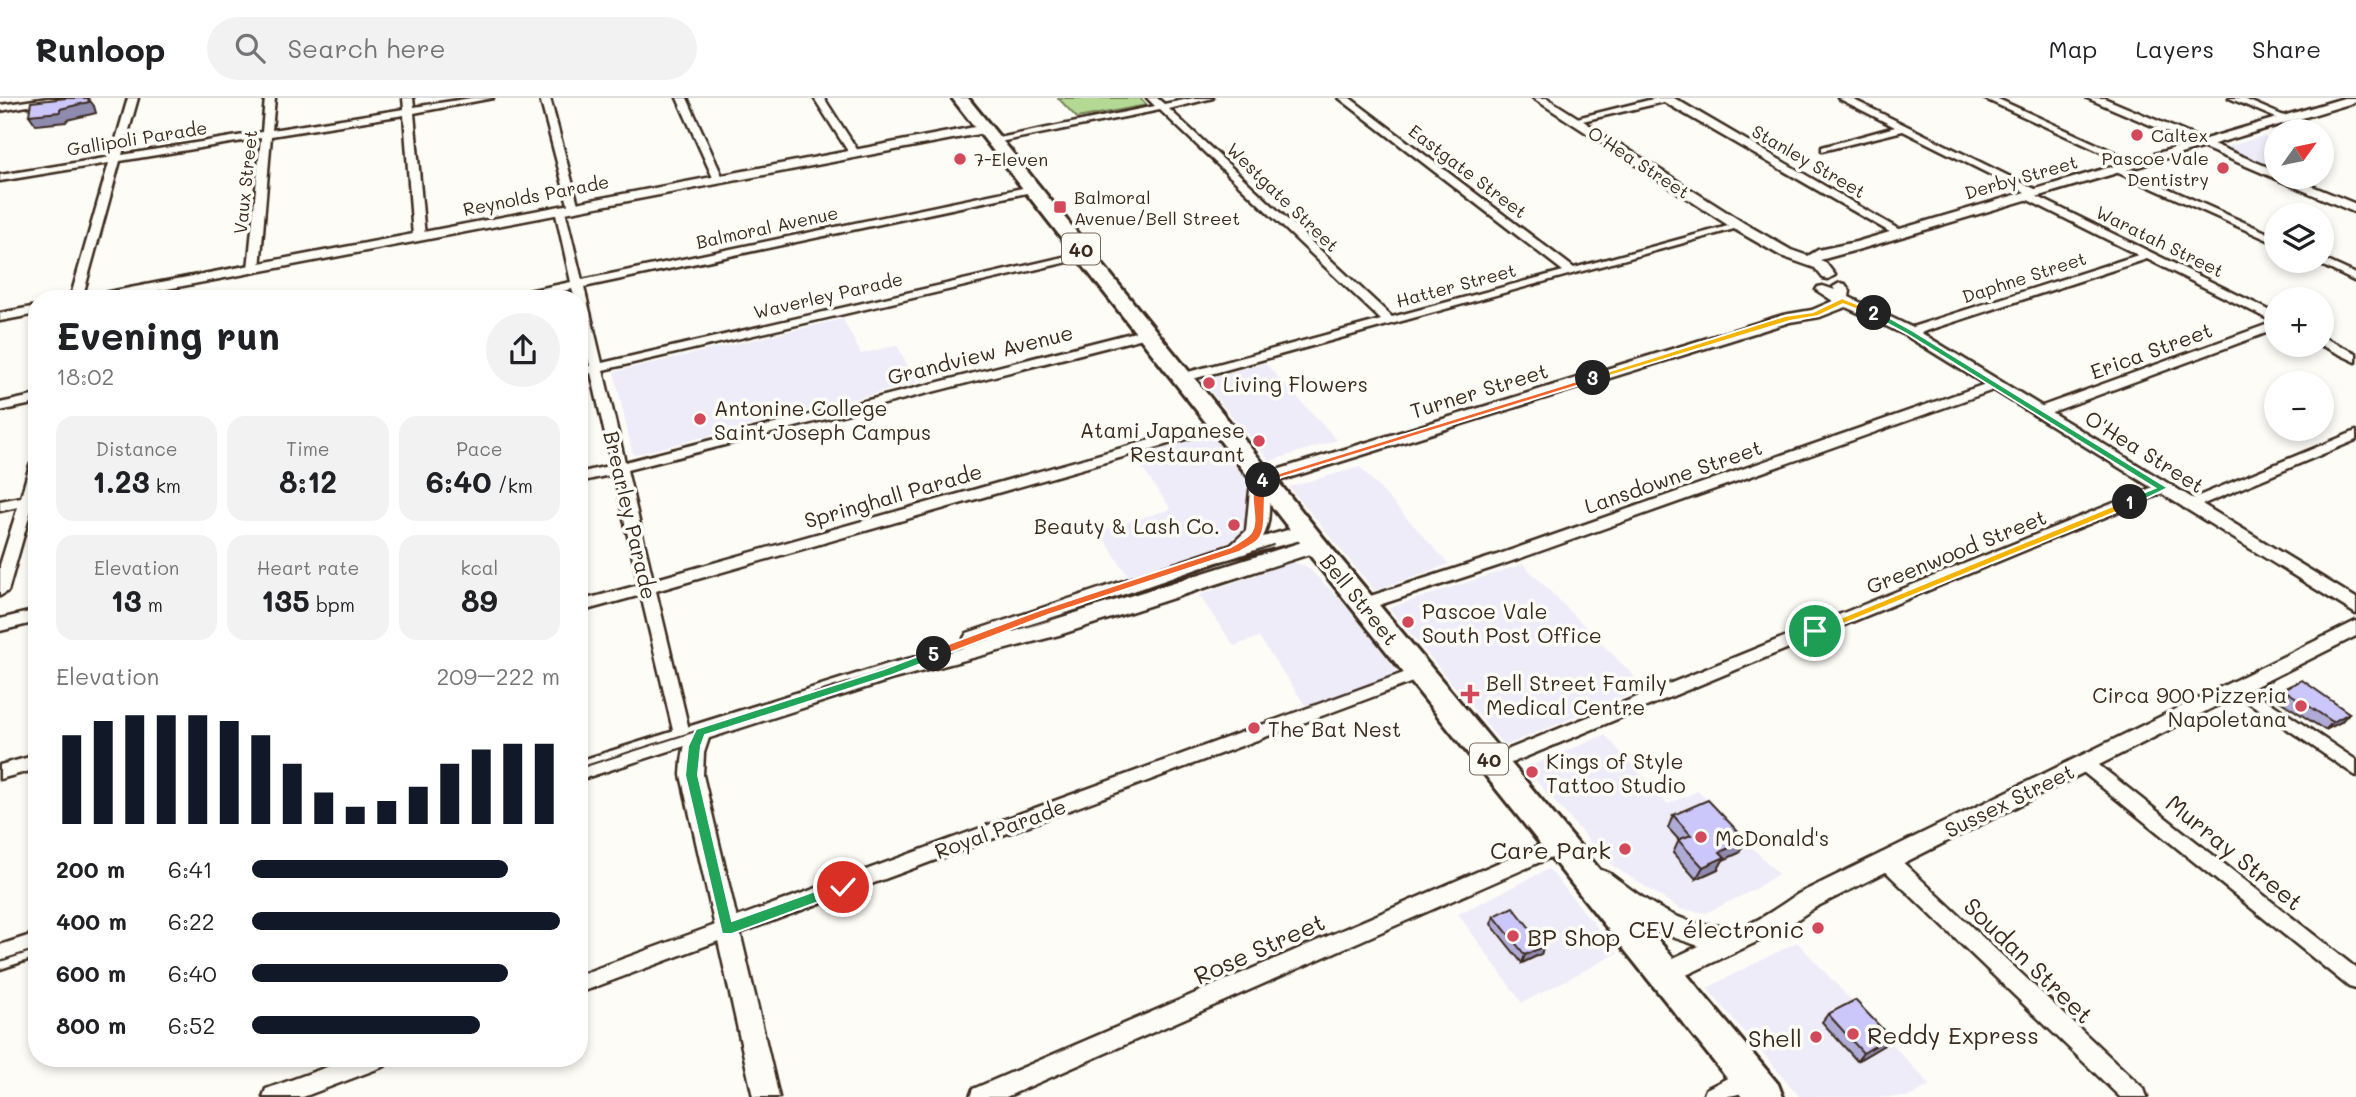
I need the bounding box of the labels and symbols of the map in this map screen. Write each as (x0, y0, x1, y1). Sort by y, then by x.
street label: Gallipoli Parade (65, 115, 209, 161)
street label: Eastgate Street (1404, 119, 1532, 223)
street label: Stanley Street (1748, 119, 1870, 203)
north arrow (2264, 119, 2334, 189)
street label: O'Hea Street (1584, 120, 1694, 204)
place label: Caltex (2151, 123, 2208, 147)
marker: Caltex (2129, 127, 2145, 143)
street label: Vaux Street (228, 129, 262, 235)
street label: Westgate Street (1222, 137, 1344, 257)
place label: Pascoe Vale Dentistry (2101, 146, 2209, 191)
place label: 7-Eleven (974, 147, 1048, 171)
street label: Derby Street (1962, 149, 2080, 205)
marker: 7-Eleven (952, 151, 968, 167)
marker: Pascoe Vale Dentistry (2215, 160, 2231, 176)
street label: Reynolds Parade (461, 169, 611, 221)
place label: Balmoral Avenue/Bell Street (1074, 185, 1240, 230)
marker: Balmoral Avenue/Bell Street (1052, 199, 1068, 215)
street label: Balmoral Avenue (694, 200, 840, 254)
street label: Waratah Street (2092, 200, 2228, 282)
road number: 40 (1062, 234, 1100, 265)
street label: Daphne Street (1959, 246, 2089, 308)
street label: Hatter Street (1393, 257, 1519, 313)
street label: Waverley Parade (751, 266, 905, 324)
pin: 2 (1856, 296, 1892, 330)
street label: Erica Street (2086, 315, 2216, 385)
street label: Grandview Avenue (884, 318, 1076, 390)
street label: Turner Street (1407, 356, 1551, 424)
pin: 3 (1576, 360, 1610, 396)
place label: Living Flowers (1223, 370, 1368, 397)
marker: Living Flowers (1201, 375, 1217, 391)
place label: Antonine College Saint Joseph Campus (714, 394, 931, 445)
street label: O'Hea Street (2080, 404, 2210, 498)
marker: Antonine College Saint Joseph Campus (692, 411, 708, 427)
place label: Atami Japanese Restaurant (1080, 416, 1245, 467)
street label: Brearley Parade (598, 428, 664, 602)
marker: Atami Japanese Restaurant (1251, 433, 1267, 449)
street label: Lansdowne Street (1581, 433, 1765, 519)
street label: Springhall Parade (801, 457, 985, 533)
pin: 4 (1246, 462, 1280, 498)
pin: 1 (2112, 484, 2148, 520)
street label: Greenwood Street (1862, 503, 2050, 599)
place label: Beauty & Lash Co. (1034, 512, 1220, 539)
marker: Beauty & Lash Co. (1226, 517, 1242, 533)
street label: Bell Street (1315, 548, 1405, 650)
place label: Pascoe Vale South Post Office (1422, 597, 1602, 648)
pin (1785, 601, 1845, 661)
marker: Pascoe Vale South Post Office (1400, 614, 1416, 630)
pin: 5 (916, 636, 951, 672)
place label: Bell Street Family Medical Centre (1486, 669, 1667, 720)
place label: Circa 900 Pizzeria Napoletana (2092, 681, 2287, 732)
marker: Bell Street Family Medical Centre (1460, 684, 1480, 704)
marker: Circa 900 Pizzeria Napoletana (2293, 698, 2309, 714)
place label: The Bat Nest (1268, 715, 1401, 742)
marker: The Bat Nest (1246, 720, 1262, 736)
road number: 40 (1470, 744, 1508, 774)
place label: Kings of Style Tattoo Studio (1546, 747, 1686, 798)
street label: Sussex Street (1940, 757, 2078, 843)
marker: Kings of Style Tattoo Studio (1524, 764, 1540, 780)
street label: Murray Street (2160, 787, 2310, 917)
street label: Royal Parade (931, 792, 1069, 864)
place label: McDonald's (1715, 824, 1829, 851)
marker: McDonald's (1693, 829, 1709, 845)
place label: Care Park (1490, 834, 1611, 865)
marker: Care Park (1617, 841, 1633, 857)
pin (813, 857, 873, 917)
street label: Soudan Street (1958, 890, 2100, 1030)
street label: Rose Street (1189, 905, 1329, 991)
place label: CEV électronic (1629, 913, 1804, 944)
marker: CEV électronic (1810, 920, 1826, 936)
place label: BP Shop (1527, 921, 1620, 952)
marker: BP Shop (1505, 928, 1521, 944)
place label: Reddy Express (1867, 1019, 2039, 1050)
place label: Shell (1748, 1022, 1802, 1053)
marker: Reddy Express (1845, 1026, 1861, 1042)
marker: Shell (1808, 1029, 1824, 1045)

